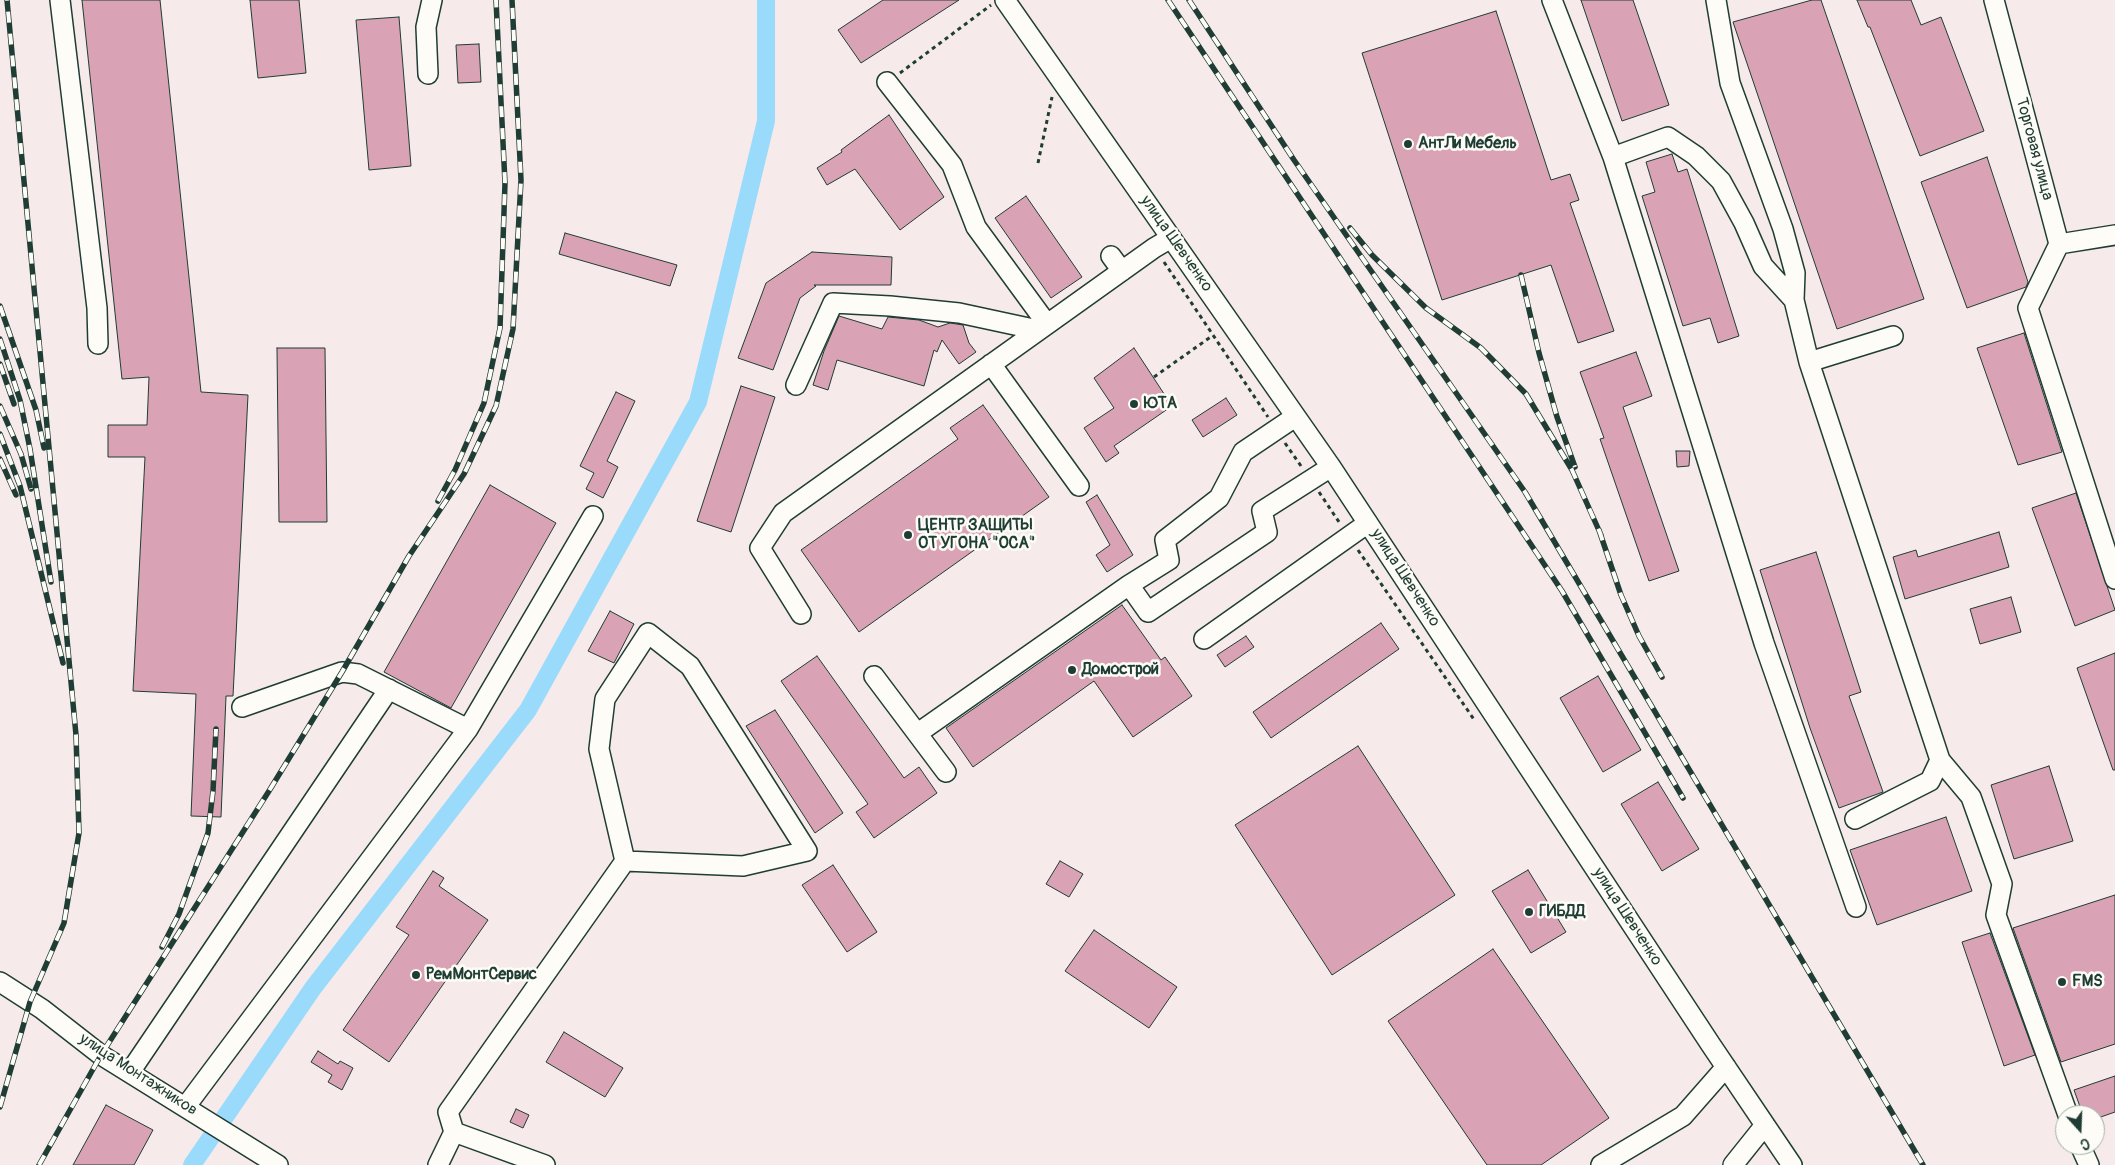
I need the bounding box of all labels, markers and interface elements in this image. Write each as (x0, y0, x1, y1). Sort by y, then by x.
street label: Торговая улица (2011, 96, 2057, 202)
place label: АнтЛи Мебель (1418, 134, 1517, 154)
marker: АнтЛи Мебель (1402, 138, 1414, 150)
street label: улица Шевченко (1136, 192, 1216, 296)
place label: ЮТА (1144, 394, 1177, 414)
marker: ЮТА (1128, 398, 1140, 410)
place label: ЦЕНТР ЗАЩИТЫ ОТ УГОНА "ОСА" (918, 516, 1035, 554)
street label: улица Шевченко (1366, 525, 1444, 631)
marker: ЦЕНТР ЗАЩИТЫ ОТ УГОНА "ОСА" (902, 529, 914, 541)
place label: Домострой (1082, 660, 1159, 680)
marker: Домострой (1066, 664, 1078, 676)
street label: улица Шевченко (1588, 864, 1666, 970)
place label: ГИБДД (1539, 902, 1585, 922)
marker: ГИБДД (1523, 906, 1535, 918)
place label: РемМонтСервис (426, 965, 537, 985)
marker: РемМонтСервис (410, 969, 422, 981)
place label: FMS (2072, 972, 2102, 992)
marker: FMS (2056, 976, 2068, 988)
street label: улица Монтажников (75, 1030, 201, 1120)
north arrow (2055, 1105, 2105, 1155)
text: С (2078, 1134, 2092, 1153)

